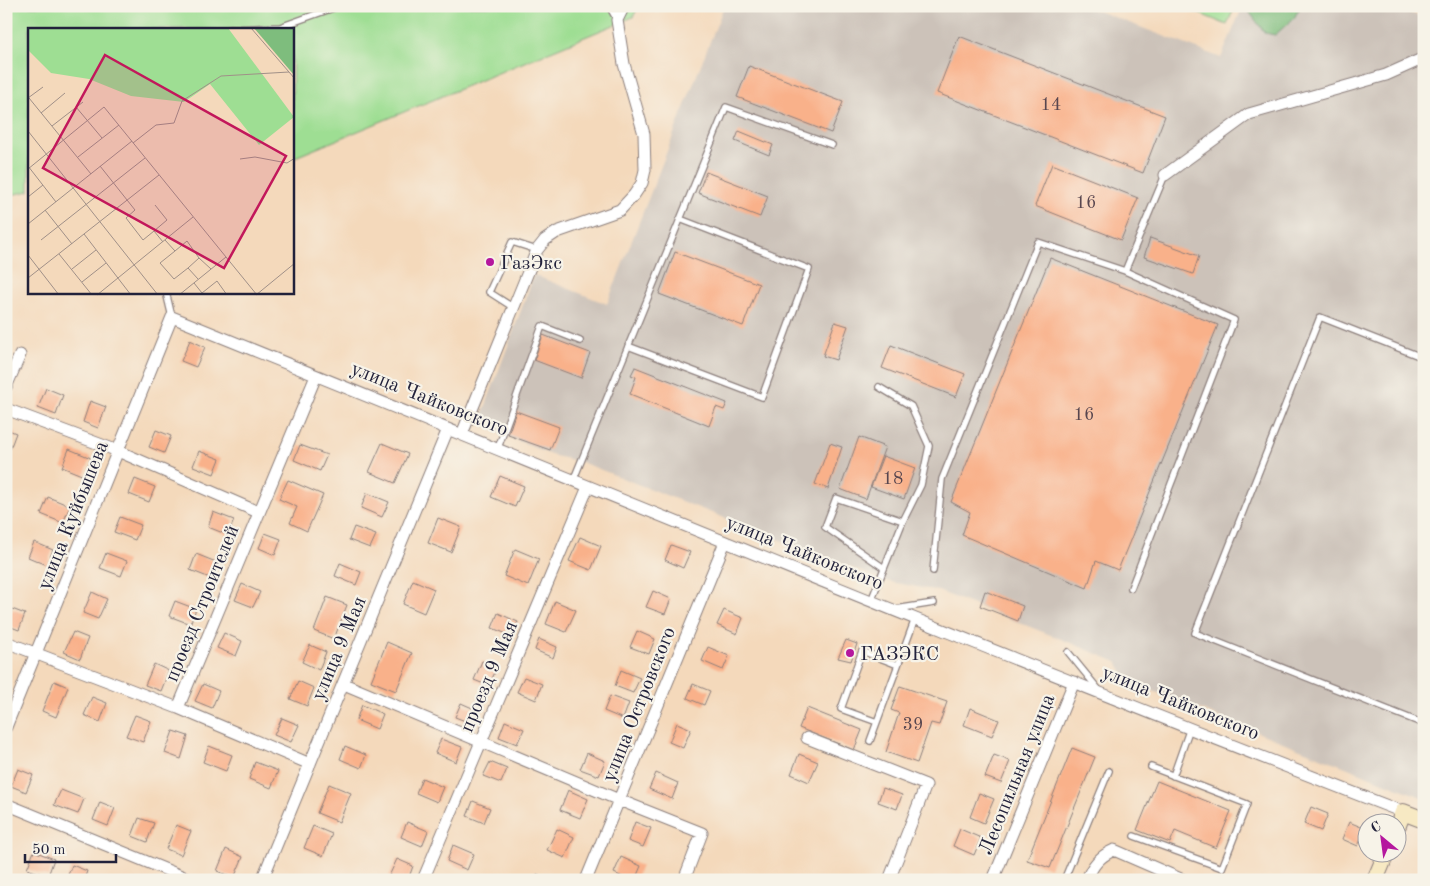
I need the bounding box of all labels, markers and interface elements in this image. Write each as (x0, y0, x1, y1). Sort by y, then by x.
inset map (28, 28, 294, 294)
house number: 14 (1041, 96, 1061, 114)
house number: 16 (1076, 194, 1096, 212)
place label: ГазЭкс (500, 254, 562, 274)
marker: ГазЭкс (484, 256, 496, 268)
street label: улица Чайковского (348, 359, 511, 441)
house number: 16 (1074, 406, 1094, 424)
street label: улица Куйбышева (35, 438, 113, 593)
house number: 18 (883, 470, 903, 488)
street label: улица Чайковского (723, 513, 886, 595)
street label: проезд Строителей (162, 523, 243, 685)
street label: улица 9 Мая (309, 594, 371, 704)
street label: проезд 9 Мая (457, 618, 522, 735)
street label: улица Островского (600, 624, 680, 785)
place label: ГАЗЭКС (860, 645, 939, 665)
marker: ГАЗЭКС (844, 647, 856, 659)
street label: улица Чайковского (1099, 663, 1262, 745)
street label: Лесопильная улица (976, 691, 1059, 858)
house number: 39 (903, 716, 923, 734)
north arrow (1358, 814, 1408, 864)
text: С (1369, 819, 1384, 836)
scale bar (25, 831, 116, 863)
text: 50 m (32, 843, 66, 858)

